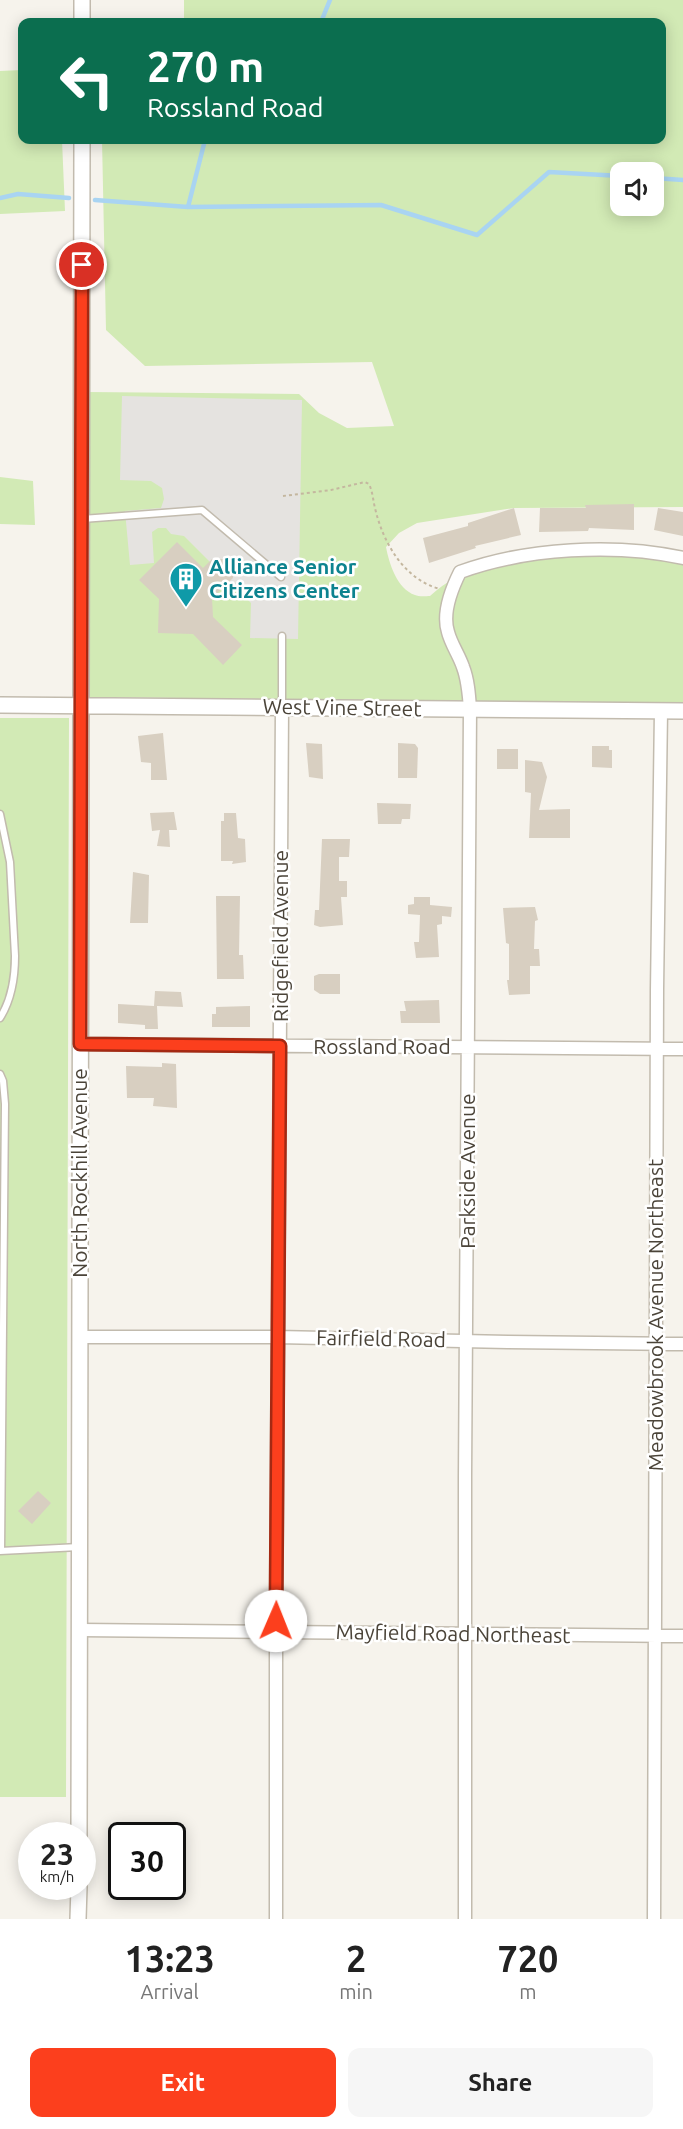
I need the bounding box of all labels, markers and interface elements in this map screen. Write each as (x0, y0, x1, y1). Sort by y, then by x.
icon: left (48, 42, 126, 120)
text: 270 m (147, 43, 264, 90)
text: Rossland Road (147, 92, 324, 122)
map controls (610, 162, 664, 216)
button: sound (610, 162, 664, 216)
pin (56, 239, 107, 290)
icon: arrive (65, 248, 98, 281)
place label: Alliance Senior Citizens Center (209, 554, 360, 602)
building icon: Alliance Senior Citizens Center (168, 561, 204, 608)
street label: West Vine Street (262, 694, 422, 720)
street label: Ridgefield Avenue (268, 850, 292, 1022)
street label: Rossland Road (313, 1034, 451, 1058)
street label: North Rockhill Avenue (67, 1068, 91, 1278)
street label: Parkside Avenue (455, 1093, 479, 1249)
street label: Meadowbrook Avenue Northeast (643, 1159, 667, 1471)
street label: Fairfield Road (316, 1325, 446, 1351)
position arrow (244, 1589, 308, 1653)
street label: Mayfield Road Northeast (335, 1619, 571, 1647)
speed limit sign: 30 (108, 1822, 186, 1900)
text: 23 (40, 1837, 74, 1871)
text: km/h (40, 1868, 74, 1885)
text: 13:23 (125, 1938, 215, 1979)
text: 2 (346, 1938, 366, 1979)
text: 720 (497, 1938, 558, 1979)
text: Arrival (141, 1980, 199, 2003)
text: min (339, 1980, 373, 2003)
text: m (519, 1980, 537, 2003)
button: Exit (30, 2048, 336, 2117)
button: Share (348, 2048, 653, 2117)

